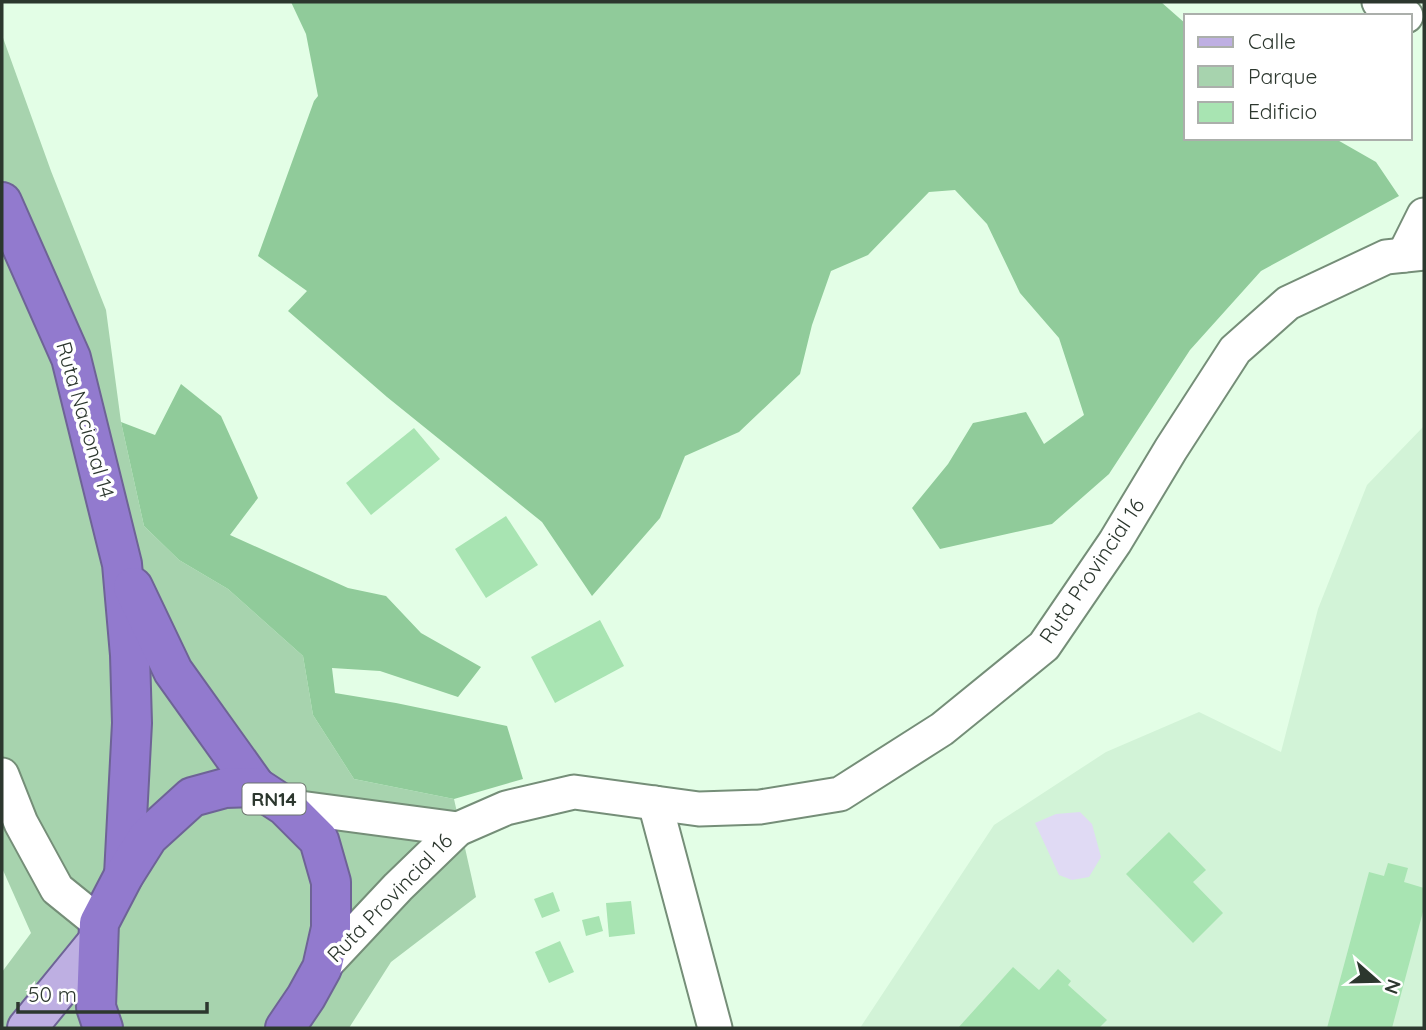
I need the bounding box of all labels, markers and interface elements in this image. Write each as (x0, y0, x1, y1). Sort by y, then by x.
legend (1184, 14, 1412, 140)
text: Calle (1248, 28, 1296, 54)
text: Parque (1248, 63, 1317, 89)
text: Edificio (1248, 98, 1317, 124)
street label: Ruta Nacional 14 (51, 339, 121, 501)
street label: Ruta Provincial 16 (1033, 493, 1149, 648)
road number: RN14 (243, 784, 306, 814)
street label: Ruta Provincial 16 (321, 827, 458, 967)
north arrow (1342, 946, 1412, 1016)
scale bar (18, 970, 206, 1014)
text: N (1379, 976, 1407, 997)
text: 50 m (28, 981, 77, 1007)

